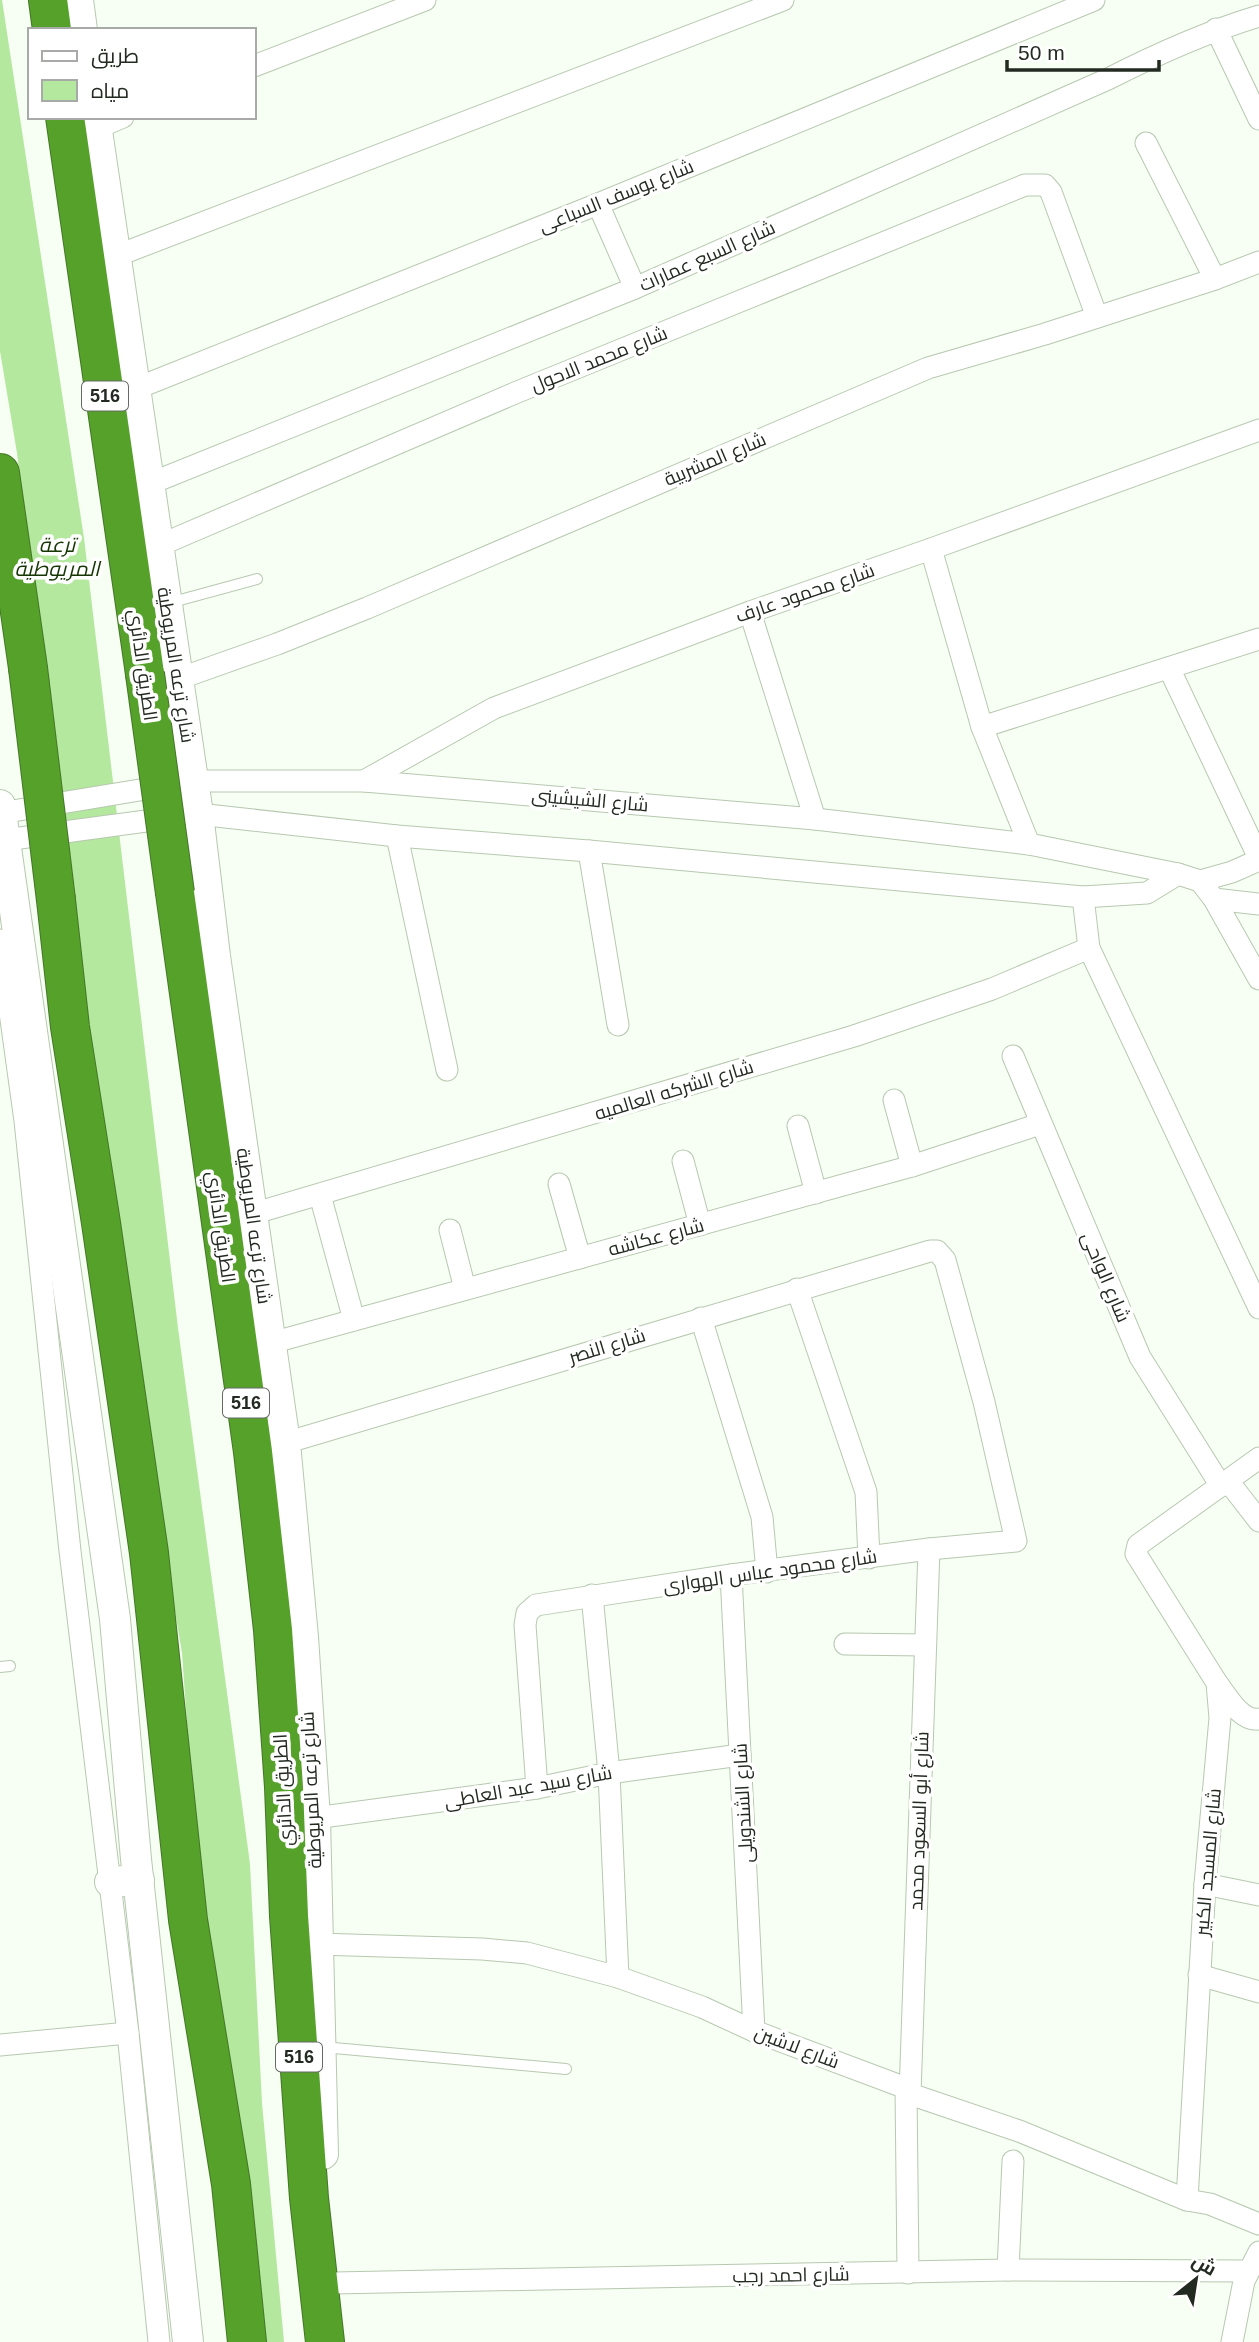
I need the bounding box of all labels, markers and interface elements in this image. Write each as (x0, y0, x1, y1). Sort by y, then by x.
legend (28, 28, 256, 119)
scale bar (1007, 28, 1159, 72)
text: 50 m (1018, 41, 1065, 64)
text: طريق (91, 44, 139, 69)
text: مياه (91, 79, 129, 102)
street label: شارع يوسف السباعى (536, 155, 698, 239)
street label: شارع السبع عمارات (636, 217, 779, 298)
street label: شارع محمد الاحول (528, 322, 672, 399)
road number: 516 (82, 382, 128, 410)
street label: شارع المشربية (661, 428, 770, 493)
water label: ترعة المريوطية (14, 533, 102, 581)
street label: شارع محمود عارف (733, 559, 878, 629)
street label: شارع ترعه المريوطية (150, 586, 199, 745)
street label: الطريق الدائري (121, 608, 161, 723)
street label: شارع الشيشينى (530, 784, 649, 819)
street label: شارع الشركه العالميه (592, 1056, 757, 1127)
street label: شارع ترعه المريوطية (230, 1147, 275, 1306)
street label: الطريق الدائري (199, 1170, 239, 1285)
street label: شارع عكاشه (606, 1214, 707, 1263)
street label: شارع الواحى (1075, 1229, 1134, 1326)
street label: شارع النصر (565, 1324, 649, 1371)
road number: 516 (223, 1388, 269, 1418)
street label: شارع محمود عباس الهوارى (662, 1546, 879, 1599)
street label: شارع ترعه المريوطية (296, 1711, 329, 1869)
street label: شارع أبو السعود محمد (904, 1731, 936, 1911)
street label: الطريق الدائري (270, 1733, 300, 1847)
street label: شارع الشندويلى (729, 1742, 760, 1863)
street label: شارع سيد عبد العاطى (442, 1762, 614, 1815)
street label: شارع المسجد الكبير (1191, 1787, 1228, 1938)
street label: شارع لاشين (751, 2021, 842, 2076)
road number: 516 (276, 2042, 322, 2071)
north arrow (1161, 2244, 1231, 2314)
text: ش (1188, 2250, 1220, 2281)
street label: شارع احمد رجب (732, 2263, 850, 2290)

